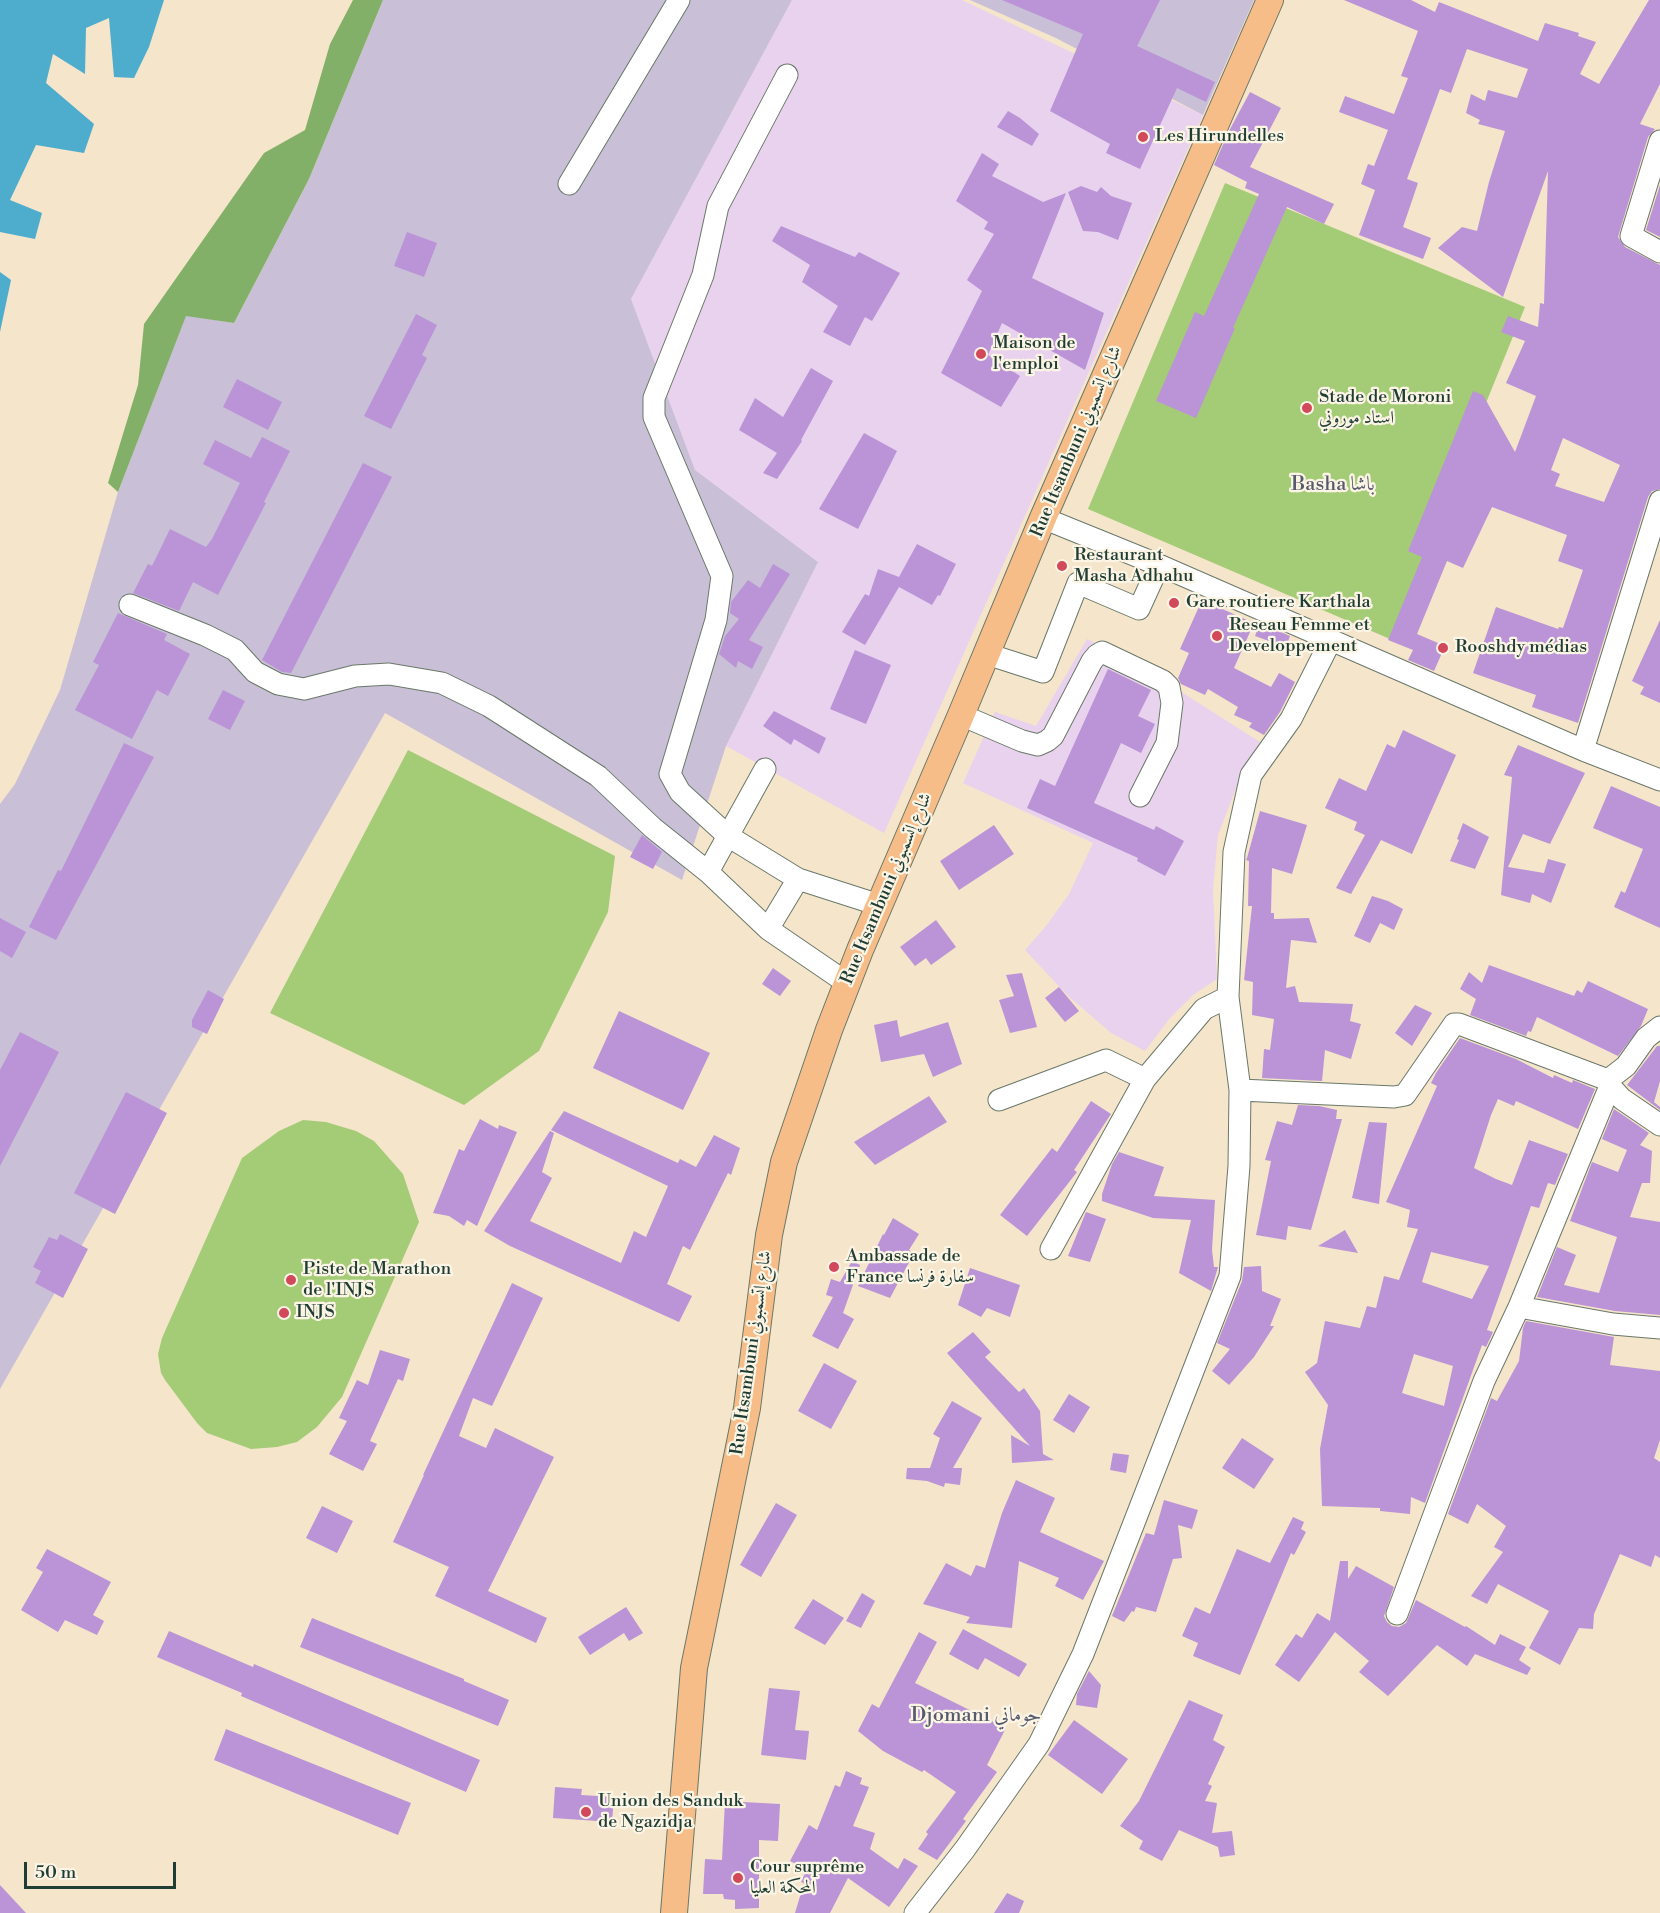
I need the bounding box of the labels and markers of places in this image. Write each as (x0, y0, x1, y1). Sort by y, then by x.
place label: Les Hirundelles (1155, 126, 1284, 148)
marker: Les Hirundelles (1136, 130, 1150, 144)
place label: Maison de l'emploi (993, 333, 1076, 376)
marker: Maison de l'emploi (974, 347, 988, 361)
place label: Stade de Moroni استاد موروني (1319, 387, 1452, 430)
marker: Stade de Moroni استاد موروني (1300, 401, 1314, 415)
place label: Restaurant Masha Adhahu (1074, 545, 1194, 588)
marker: Restaurant Masha Adhahu (1055, 559, 1069, 573)
place label: Gare routiere Karthala (1186, 592, 1371, 614)
marker: Gare routiere Karthala (1167, 596, 1181, 610)
place label: Reseau Femme et Developpement (1229, 615, 1370, 658)
marker: Reseau Femme et Developpement (1210, 629, 1224, 643)
place label: Rooshdy médias (1455, 637, 1587, 659)
marker: Rooshdy médias (1436, 641, 1450, 655)
place label: Ambassade de France سفارة فرنسا (846, 1246, 974, 1288)
place label: Piste de Marathon de l'INJS (303, 1259, 451, 1302)
marker: Ambassade de France سفارة فرنسا (827, 1260, 841, 1274)
marker: Piste de Marathon de l'INJS (284, 1273, 298, 1287)
place label: INJS (296, 1302, 335, 1324)
marker: INJS (277, 1306, 291, 1320)
place label: Union des Sanduk de Ngazidja (598, 1791, 743, 1834)
marker: Union des Sanduk de Ngazidja (579, 1805, 593, 1819)
place label: Cour suprême المحكمة العليا (750, 1857, 864, 1900)
marker: Cour suprême المحكمة العليا (731, 1871, 745, 1885)

